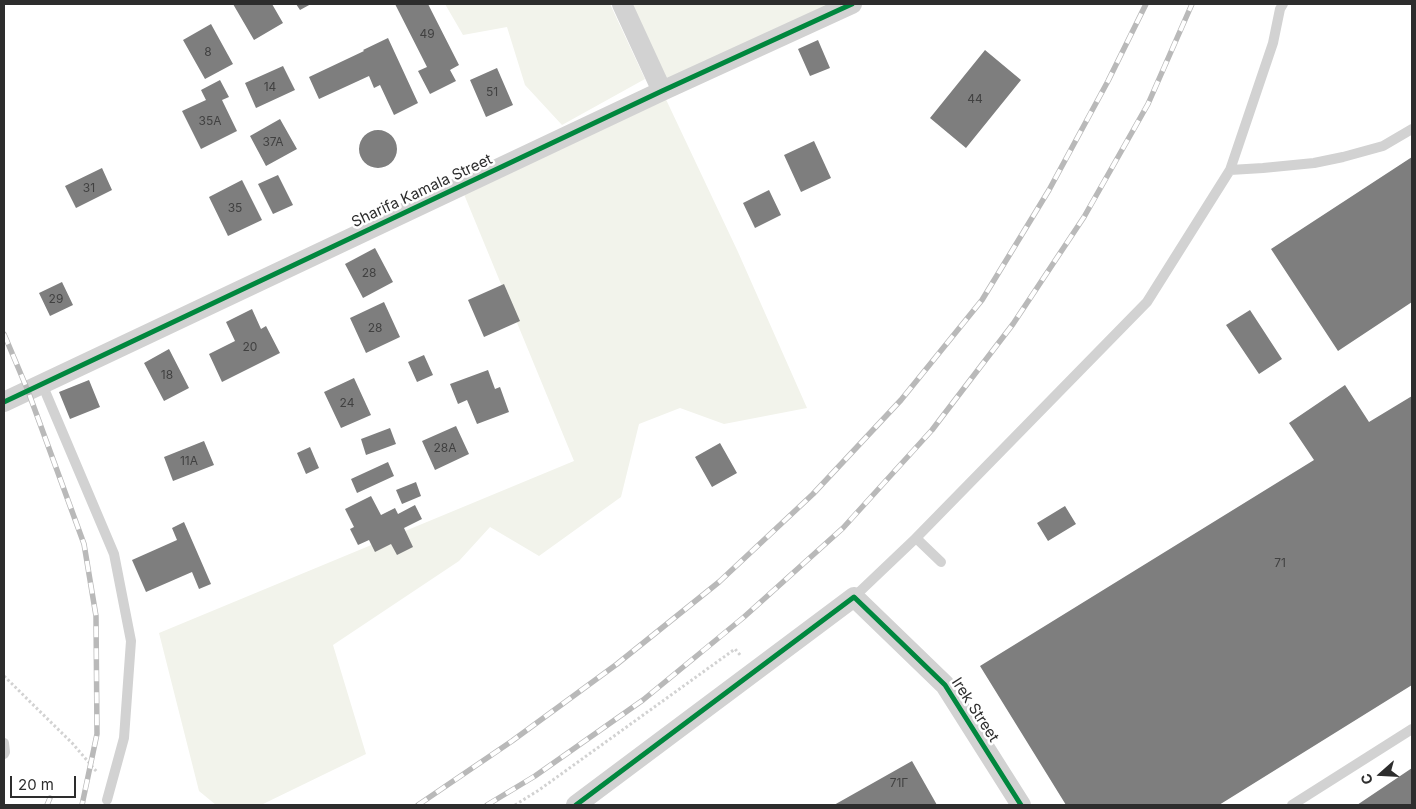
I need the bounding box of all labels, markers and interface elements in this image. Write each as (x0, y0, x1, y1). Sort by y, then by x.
house number: 49 (419, 27, 435, 41)
house number: 8 (204, 45, 212, 59)
house number: 14 (264, 80, 276, 94)
house number: 51 (486, 85, 498, 99)
house number: 44 (967, 92, 983, 106)
house number: 35А (199, 114, 221, 128)
house number: 37А (262, 135, 284, 149)
street label: Sharifa Kamala Street (349, 151, 495, 231)
house number: 31 (83, 181, 95, 195)
house number: 35 (228, 201, 242, 215)
house number: 28 (362, 266, 376, 280)
house number: 29 (49, 292, 63, 306)
house number: 28 (368, 321, 382, 335)
house number: 20 (243, 340, 257, 354)
house number: 18 (161, 368, 173, 382)
house number: 24 (340, 396, 354, 410)
house number: 28А (433, 441, 457, 455)
house number: 11А (180, 454, 198, 468)
house number: 71 (1274, 556, 1286, 570)
street label: Irek Street (948, 675, 1002, 745)
north arrow (1356, 749, 1406, 799)
scale bar (12, 766, 79, 798)
text: С (1357, 771, 1376, 787)
text: 20 m (18, 775, 54, 794)
house number: 71Г (890, 776, 908, 790)

